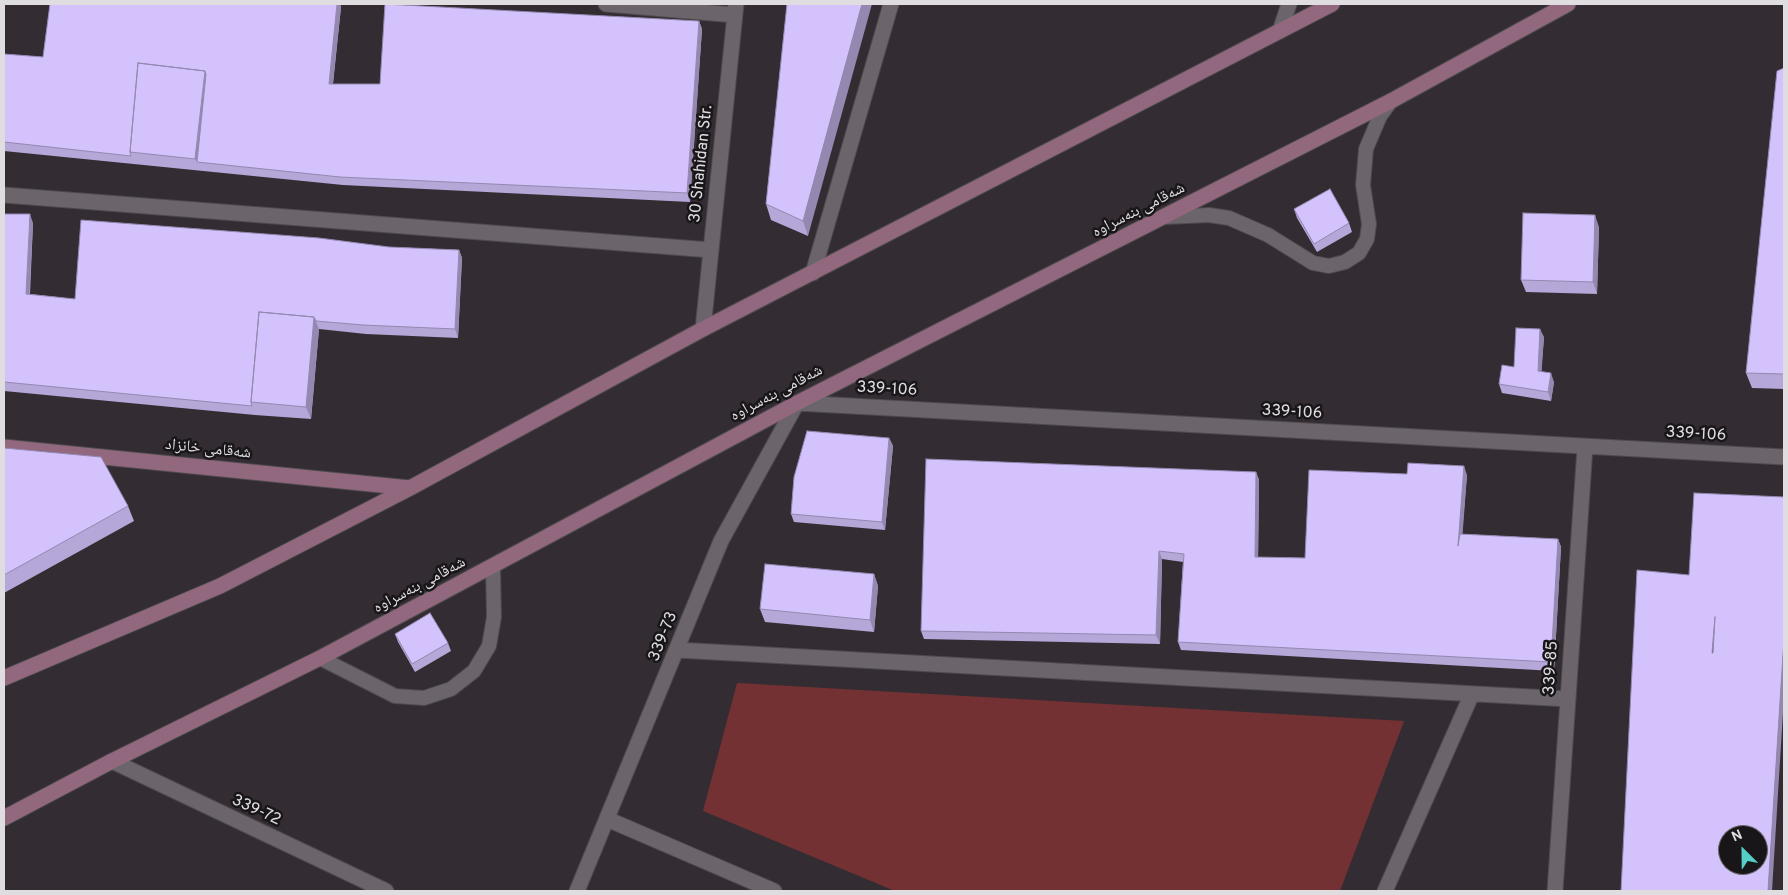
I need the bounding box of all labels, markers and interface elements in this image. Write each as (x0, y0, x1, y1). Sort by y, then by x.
street label: 30 Shahidan Str. (686, 104, 718, 224)
street label: شەقامی بنەسراوە (1089, 179, 1189, 243)
street label: شەقامی بنەسراوە (728, 362, 826, 426)
street label: 339-106 (856, 379, 918, 401)
street label: 339-106 (1261, 402, 1323, 424)
street label: 339-106 (1665, 424, 1727, 446)
street label: شەقامی خانزاد (164, 436, 252, 464)
street label: شەقامی بنەسراوە (371, 554, 469, 618)
street label: 339-73 (645, 609, 683, 665)
street label: 339-85 (1541, 640, 1563, 696)
street label: 339-72 (228, 791, 284, 831)
north arrow (1718, 825, 1768, 875)
text: N (1729, 827, 1745, 846)

